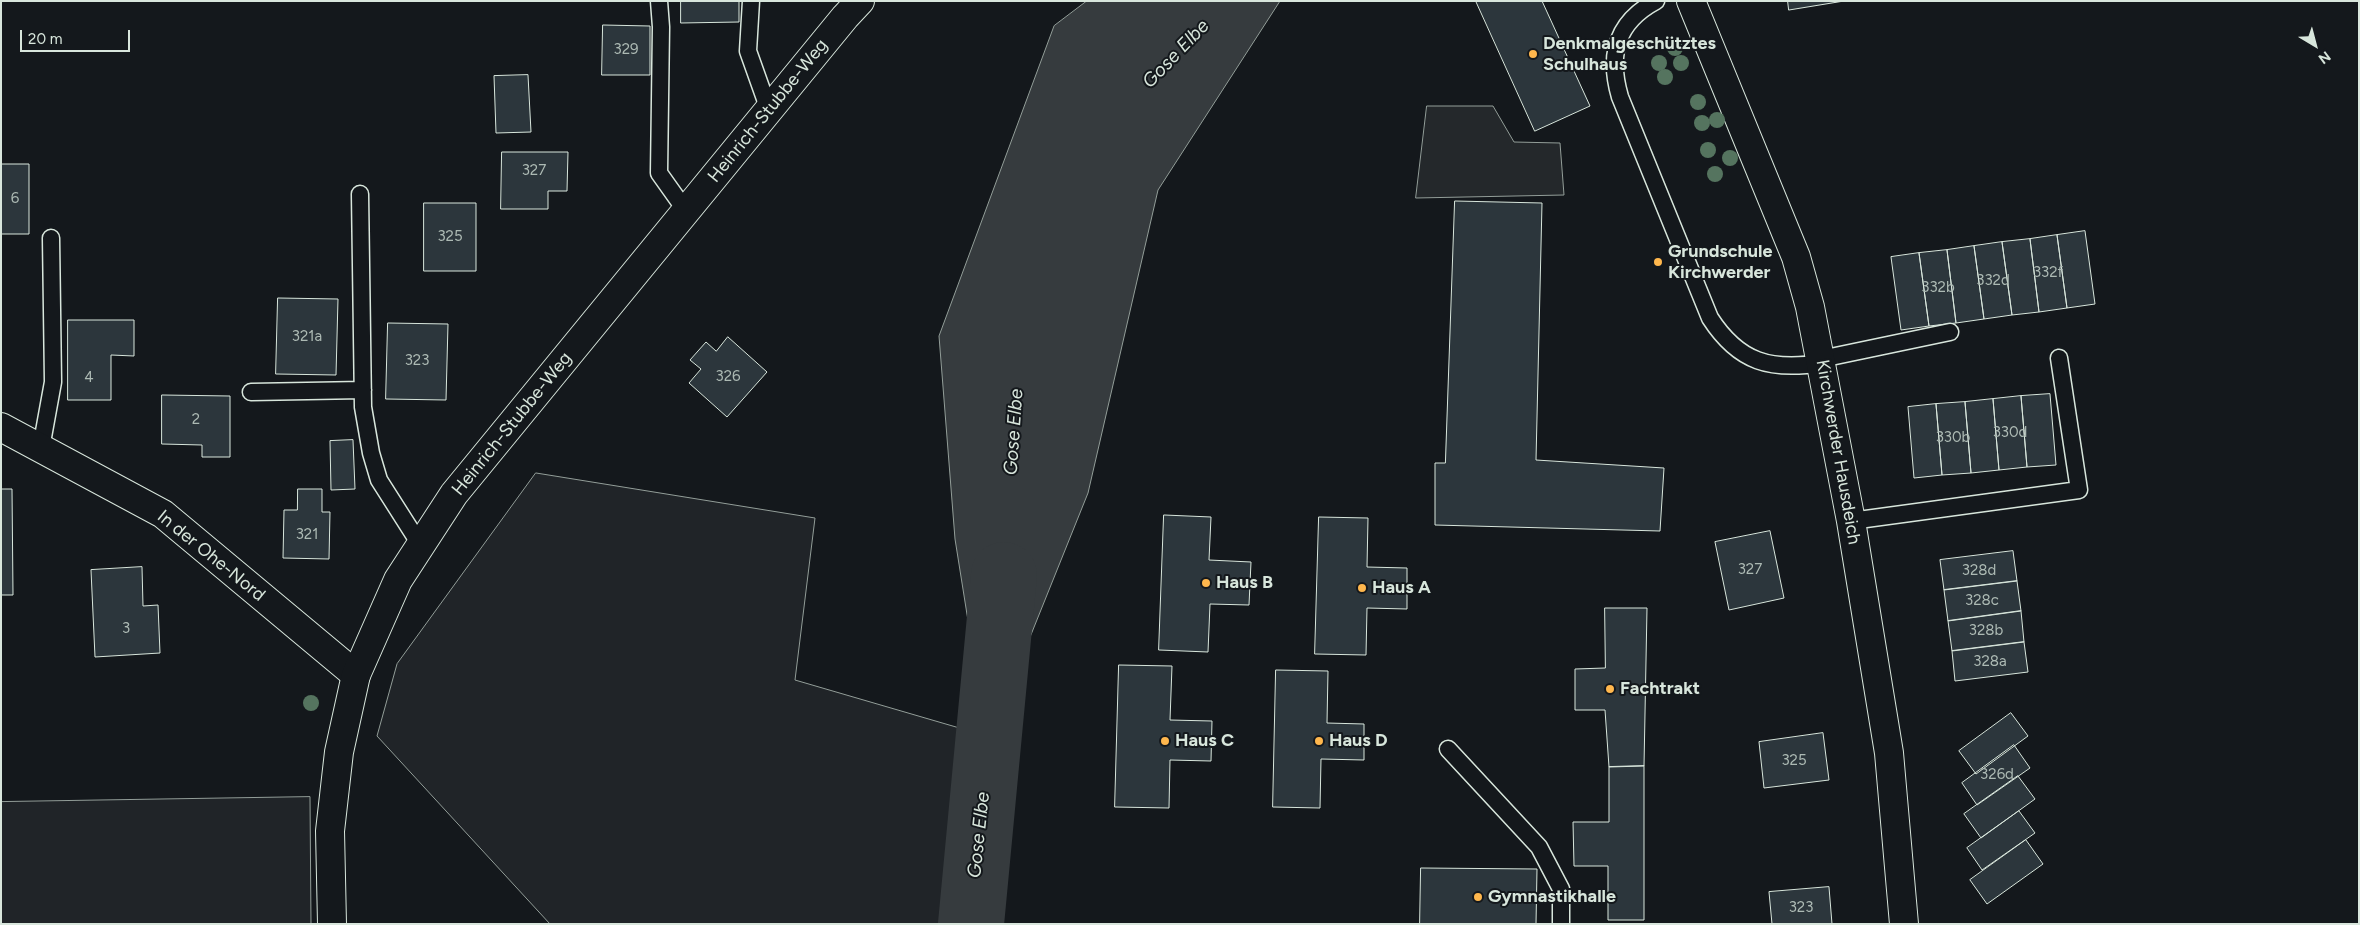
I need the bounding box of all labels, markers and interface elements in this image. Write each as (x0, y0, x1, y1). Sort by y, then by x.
water label: Gose Elbe (1138, 15, 1214, 93)
scale bar (22, 20, 132, 52)
north arrow (2290, 20, 2340, 70)
text: 20 m (28, 30, 62, 48)
place label: Denkmalgeschütztes Schulhaus (1543, 33, 1716, 76)
street label: Heinrich-Stubbe-Weg (703, 35, 833, 187)
house number: 329 (613, 41, 639, 59)
text: N (2315, 47, 2334, 67)
marker: Denkmalgeschütztes Schulhaus (1527, 48, 1539, 60)
house number: 327 (522, 162, 546, 180)
house number: 6 (11, 190, 19, 208)
house number: 325 (437, 228, 463, 246)
place label: Grundschule Kirchwerder (1668, 241, 1772, 284)
marker: Grundschule Kirchwerder (1652, 256, 1664, 268)
house number: 332f (2033, 264, 2063, 282)
house number: 332d (1976, 272, 2010, 290)
house number: 332b (1921, 279, 1955, 297)
house number: 321a (292, 328, 322, 346)
street label: Heinrich-Stubbe-Weg (447, 348, 577, 500)
house number: 323 (405, 352, 429, 370)
street label: Kirchwerder Hausdeich (1811, 358, 1865, 546)
house number: 326 (715, 368, 741, 386)
house number: 4 (84, 369, 94, 387)
water label: Gose Elbe (1000, 388, 1028, 476)
house number: 2 (192, 411, 200, 429)
house number: 330d (1993, 424, 2027, 442)
house number: 330b (1936, 429, 1970, 447)
street label: In der Ohe-Nord (153, 506, 269, 606)
house number: 321 (296, 526, 318, 544)
house number: 327 (1738, 561, 1762, 579)
house number: 328d (1962, 562, 1996, 580)
place label: Haus B (1216, 572, 1273, 594)
marker: Haus B (1200, 577, 1212, 589)
place label: Haus A (1372, 577, 1431, 599)
marker: Haus A (1356, 582, 1368, 594)
house number: 328c (1965, 592, 1999, 610)
house number: 3 (122, 620, 130, 638)
house number: 328b (1969, 622, 2003, 640)
house number: 328a (1973, 653, 2007, 671)
place label: Fachtrakt (1620, 678, 1700, 700)
marker: Fachtrakt (1604, 683, 1616, 695)
place label: Haus C (1175, 730, 1234, 752)
place label: Haus D (1329, 730, 1388, 752)
marker: Haus C (1159, 735, 1171, 747)
marker: Haus D (1313, 735, 1325, 747)
house number: 325 (1781, 752, 1807, 770)
house number: 326d (1980, 766, 2014, 784)
water label: Gose Elbe (963, 791, 995, 879)
place label: Gymnastikhalle (1488, 886, 1616, 908)
marker: Gymnastikhalle (1472, 891, 1484, 903)
house number: 323 (1789, 899, 1813, 917)

